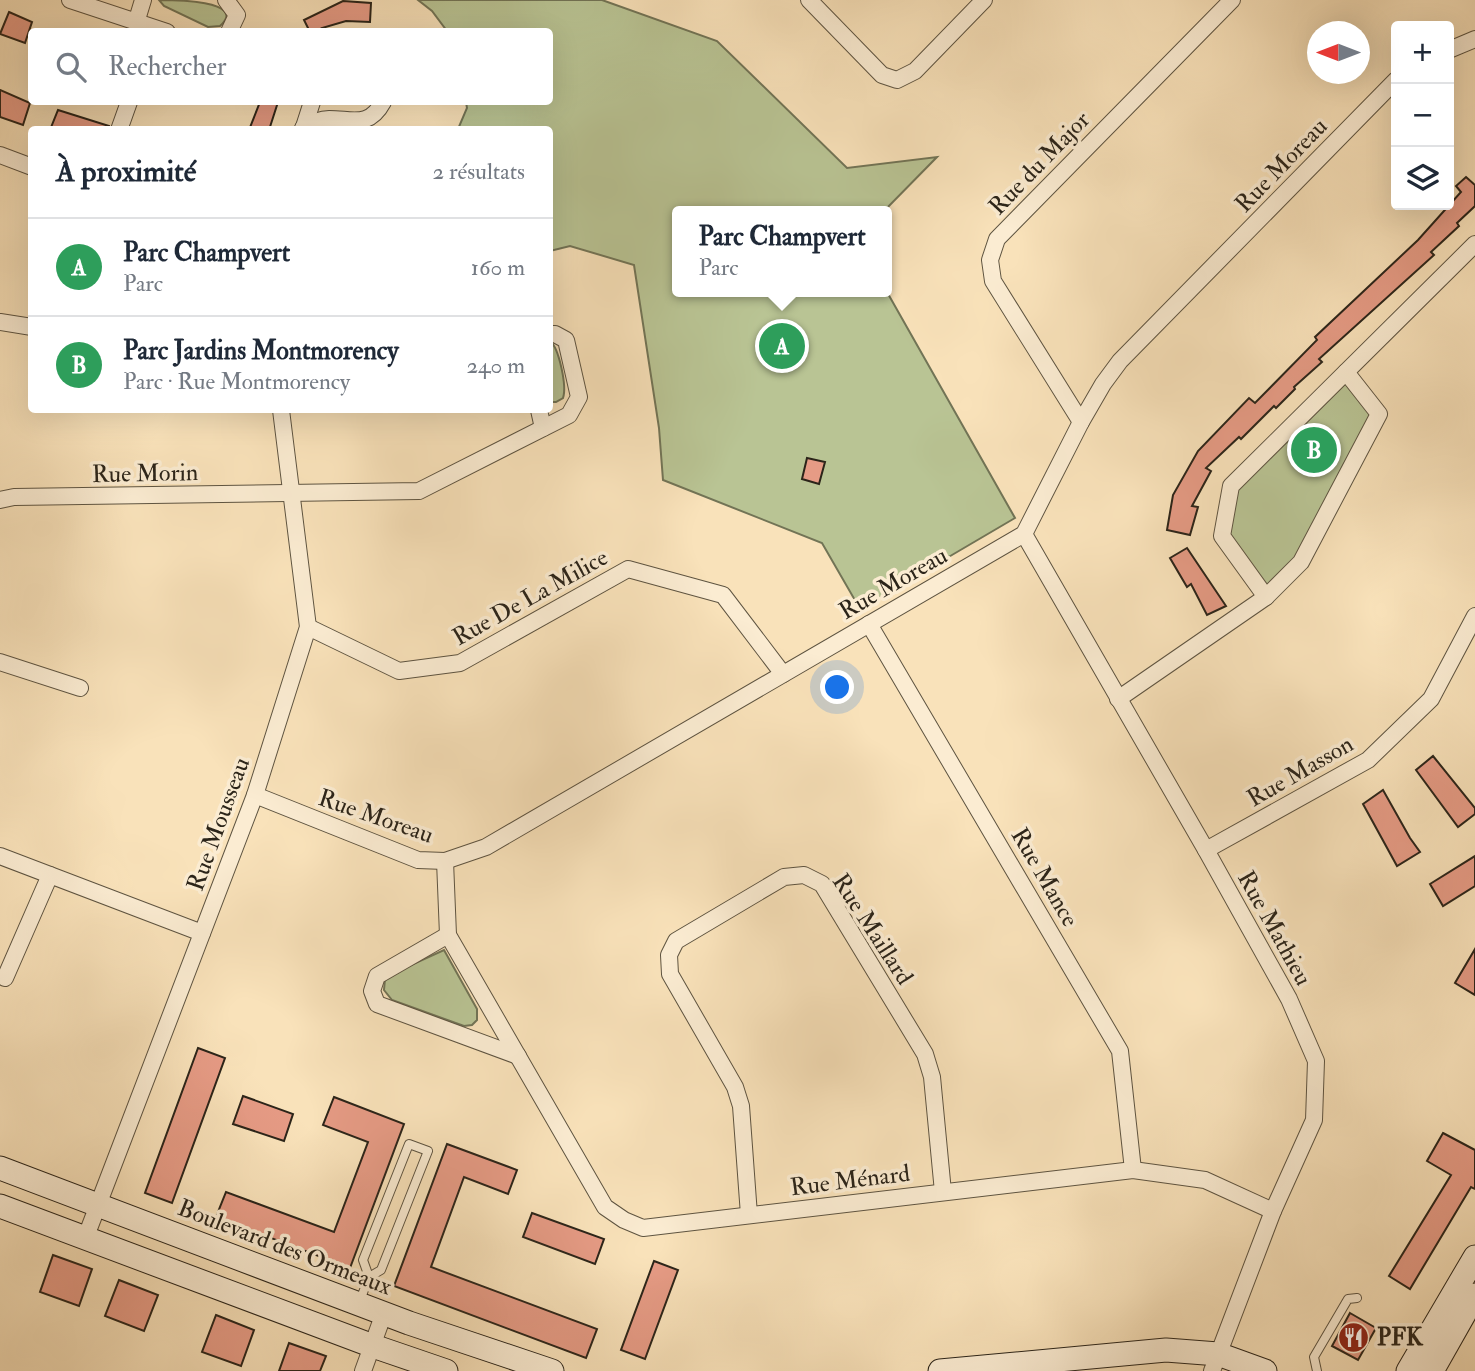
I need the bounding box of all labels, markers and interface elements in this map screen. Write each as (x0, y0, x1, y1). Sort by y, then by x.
north arrow (1307, 21, 1370, 84)
map controls (1391, 21, 1454, 210)
button: + (1391, 21, 1454, 84)
search box (28, 28, 553, 105)
icon: search (52, 48, 90, 86)
text: Rechercher (108, 51, 227, 83)
button: − (1391, 84, 1454, 147)
street label: Rue du Major (982, 105, 1097, 222)
street label: Rue Moreau (1229, 111, 1334, 219)
button: layers (1391, 147, 1454, 210)
text: À proximité (56, 153, 196, 190)
text: 2 résultats (433, 157, 525, 186)
popup (672, 206, 892, 297)
text: Parc Champvert (698, 221, 866, 253)
text: Parc Champvert (123, 237, 290, 269)
text: A (72, 253, 86, 282)
text: 160 m (471, 253, 525, 282)
text: Parc (698, 253, 739, 282)
text: Parc (123, 269, 163, 298)
pin: A (759, 320, 805, 372)
text: Parc Jardins Montmorency (123, 335, 399, 367)
text: B (71, 351, 87, 380)
text: 240 m (466, 351, 525, 380)
text: Parc · Rue Montmorency (123, 367, 350, 396)
pin: B (1291, 424, 1337, 476)
street label: Rue Morin (92, 457, 198, 490)
street label: Rue Moreau (834, 540, 953, 627)
street label: Rue De La Milice (447, 542, 613, 653)
your location (820, 670, 854, 704)
street label: Rue Masson (1242, 729, 1359, 814)
street label: Rue Mousseau (180, 753, 257, 895)
street label: Rue Moreau (314, 782, 438, 851)
street label: Rue Mance (1004, 822, 1085, 932)
street label: Rue Mathieu (1230, 865, 1319, 991)
street label: Rue Maillard (825, 868, 920, 991)
street label: Rue Ménard (789, 1158, 912, 1203)
street label: Boulevard des Ormeaux (173, 1192, 397, 1303)
restaurant icon: PFK (1337, 1320, 1371, 1354)
place label: PFK (1377, 1322, 1424, 1353)

